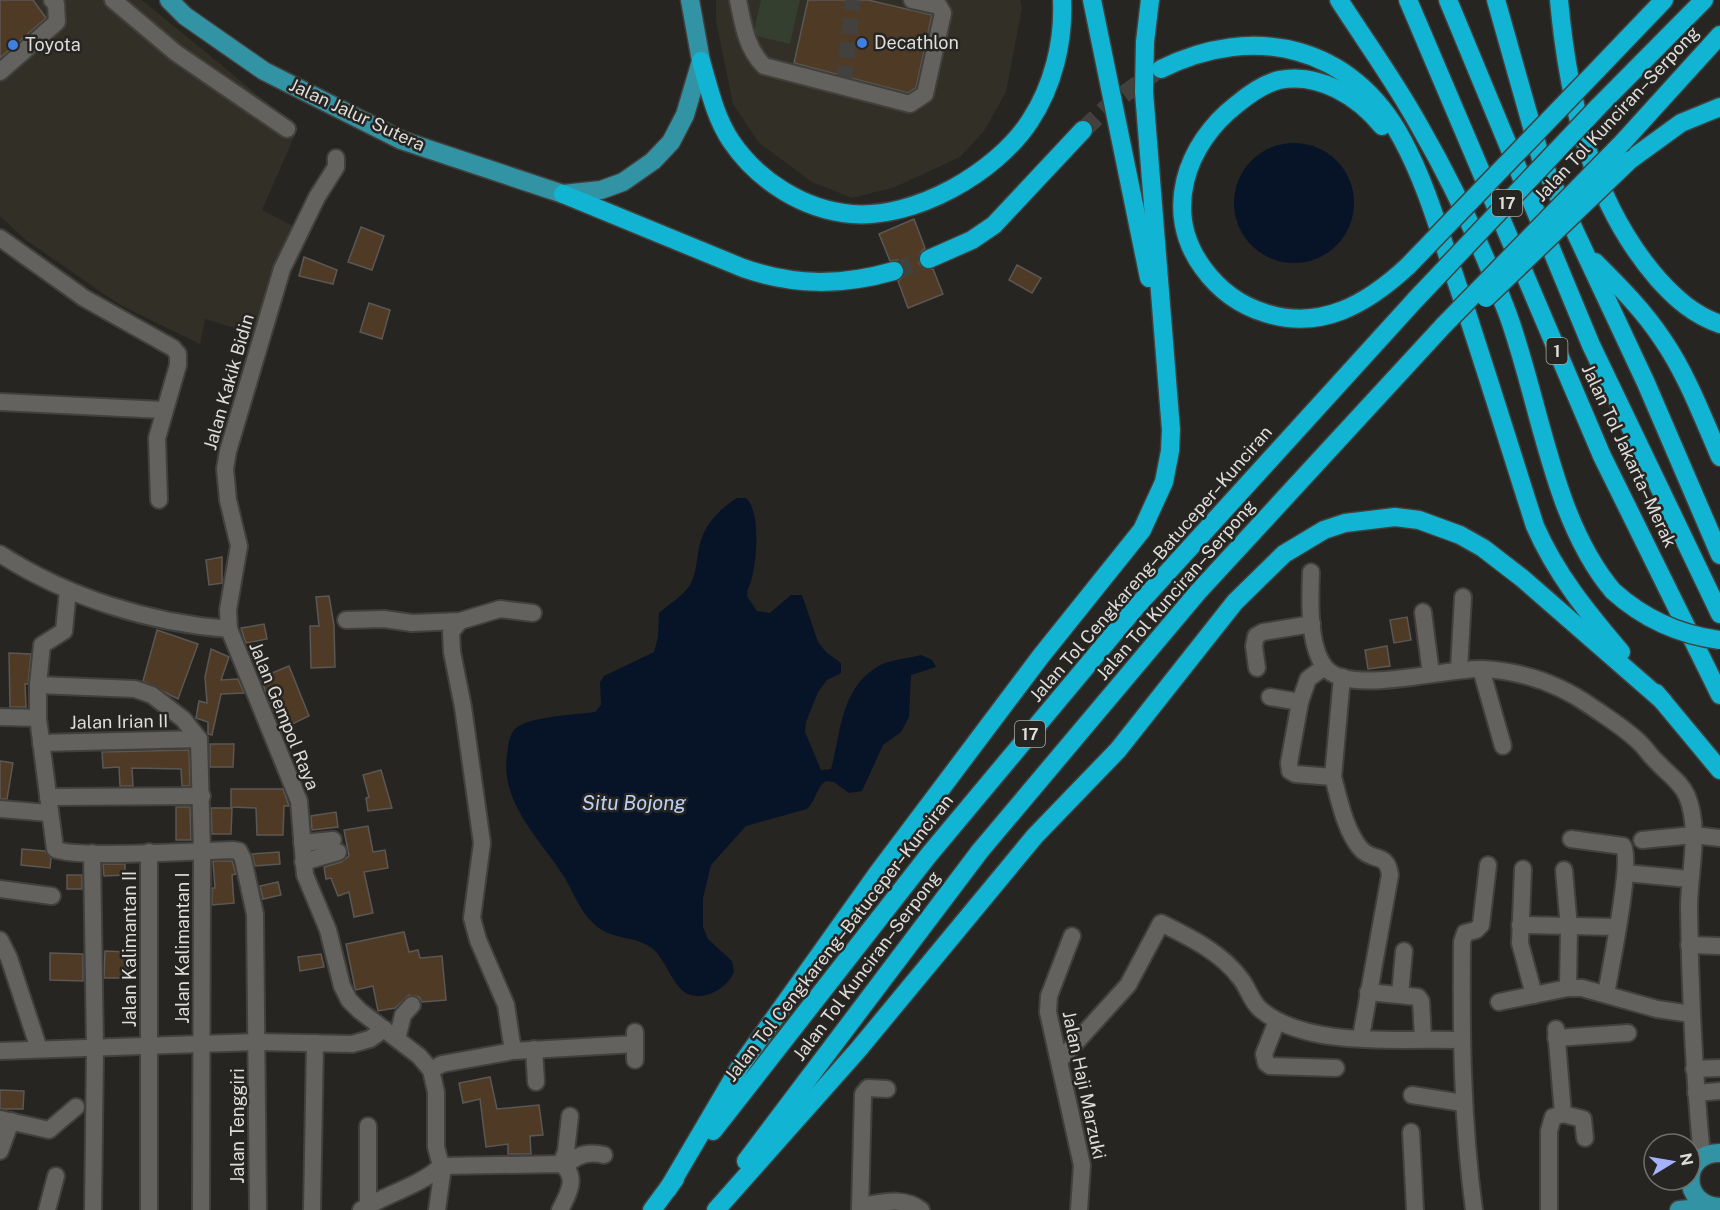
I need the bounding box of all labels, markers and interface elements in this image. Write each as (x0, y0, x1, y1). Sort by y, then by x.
street label: Jalan Tol Kunciran–Serpong (1530, 22, 1703, 206)
place label: Decathlon (874, 32, 959, 53)
place label: Toyota (25, 34, 81, 55)
marker: Decathlon (855, 36, 869, 50)
marker: Toyota (6, 38, 20, 52)
street label: Jalan Jalur Sutera (286, 74, 428, 155)
road number: 17 (1492, 190, 1522, 216)
street label: Jalan Kakik Bidin (199, 311, 258, 452)
road number: 1 (1546, 338, 1568, 364)
street label: Jalan Tol Jakarta–Merak (1578, 361, 1681, 551)
street label: Jalan Tol Cengkareng–Batuceper–Kunciran (1025, 422, 1276, 706)
street label: Jalan Tol Kunciran–Serpong (1092, 495, 1260, 684)
street label: Jalan Gempol Raya (245, 639, 324, 793)
street label: Jalan Irian II (70, 710, 168, 733)
road number: 17 (1015, 721, 1045, 747)
street label: Jalan Tol Cengkareng–Batuceper–Kunciran (720, 790, 957, 1085)
water label: Situ Bojong (582, 791, 686, 815)
street label: Jalan Tol Kunciran–Serpong (788, 867, 945, 1065)
street label: Jalan Kalimantan II (119, 871, 140, 1027)
street label: Jalan Kalimantan I (172, 872, 193, 1024)
street label: Jalan Haji Marzuki (1059, 1009, 1110, 1161)
street label: Jalan Tenggiri (227, 1068, 248, 1184)
north arrow (1642, 1132, 1702, 1192)
text: N (1676, 1151, 1697, 1167)

